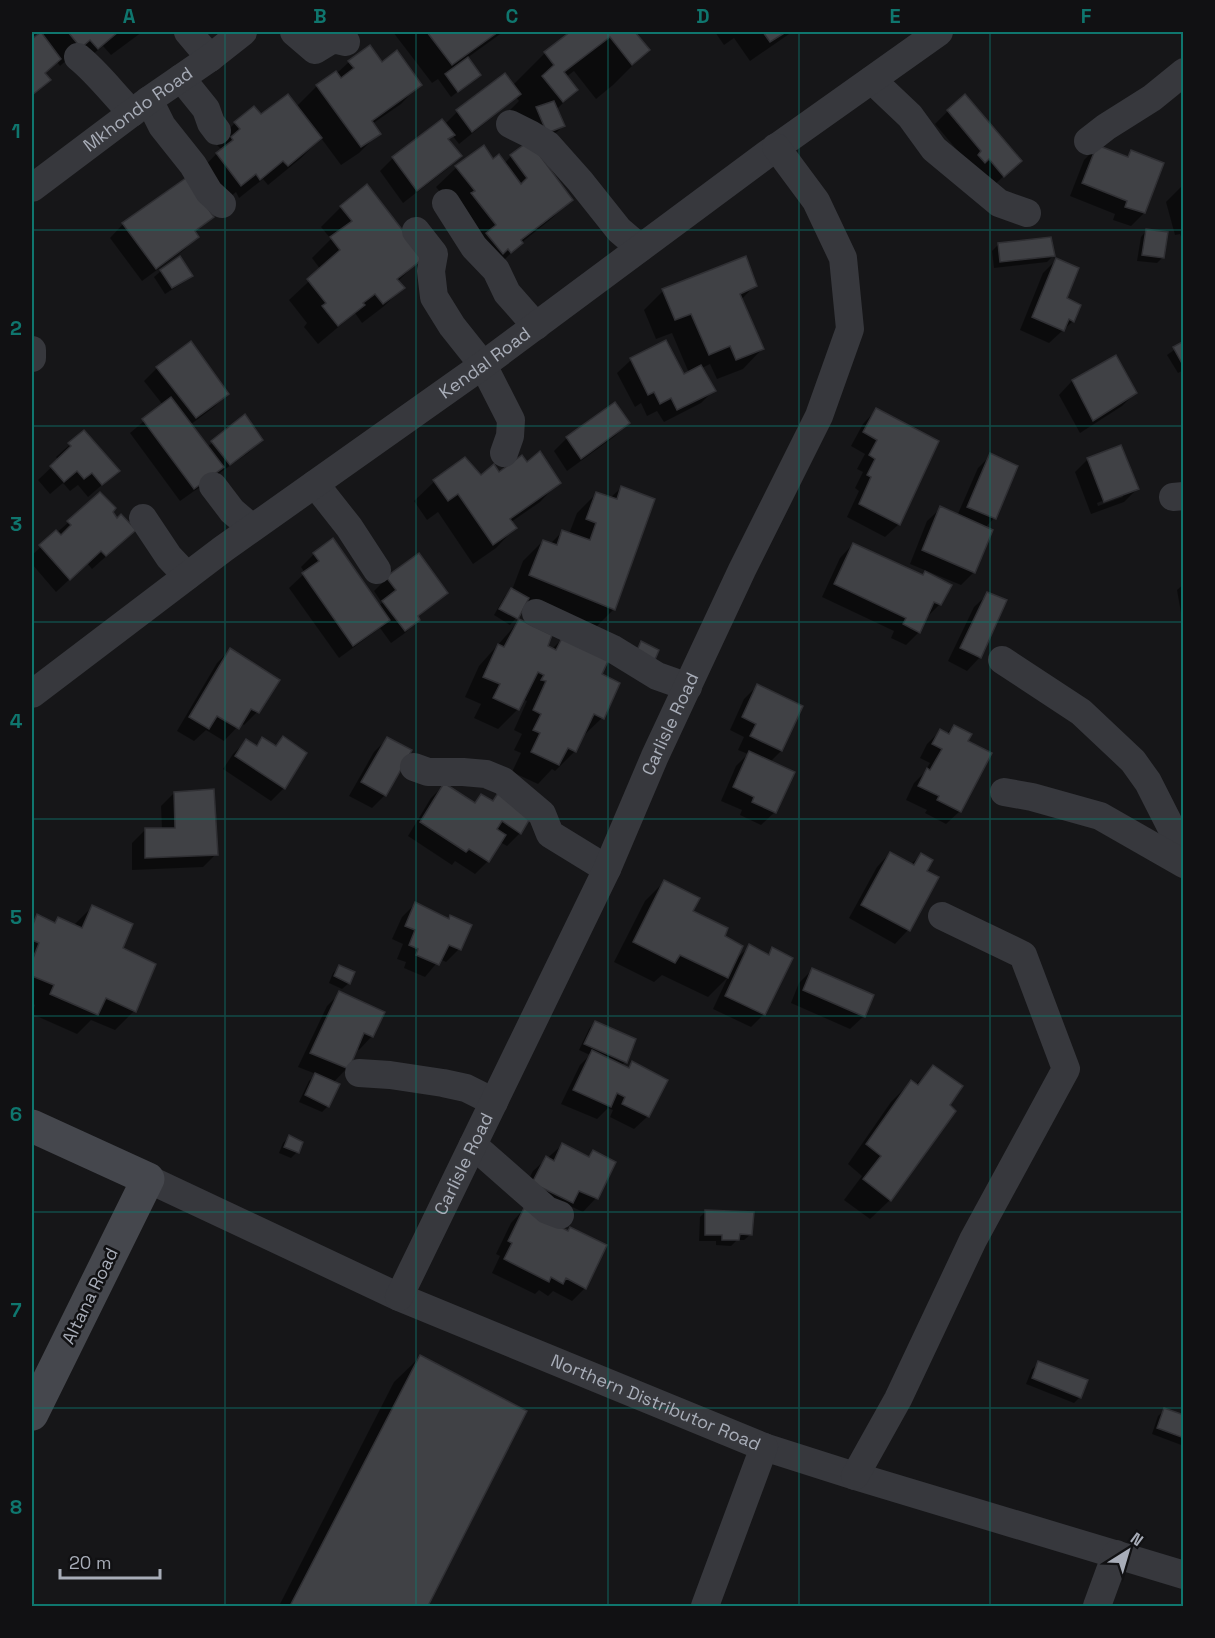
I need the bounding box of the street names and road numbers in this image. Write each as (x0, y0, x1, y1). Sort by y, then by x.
street label: Mkhondo Road (78, 61, 197, 157)
street label: Kendal Road (434, 322, 535, 403)
street label: Carlisle Road (636, 669, 703, 779)
street label: Carlisle Road (429, 1109, 498, 1219)
street label: Altana Road (56, 1244, 123, 1348)
street label: Northern Distributor Road (548, 1349, 764, 1455)

